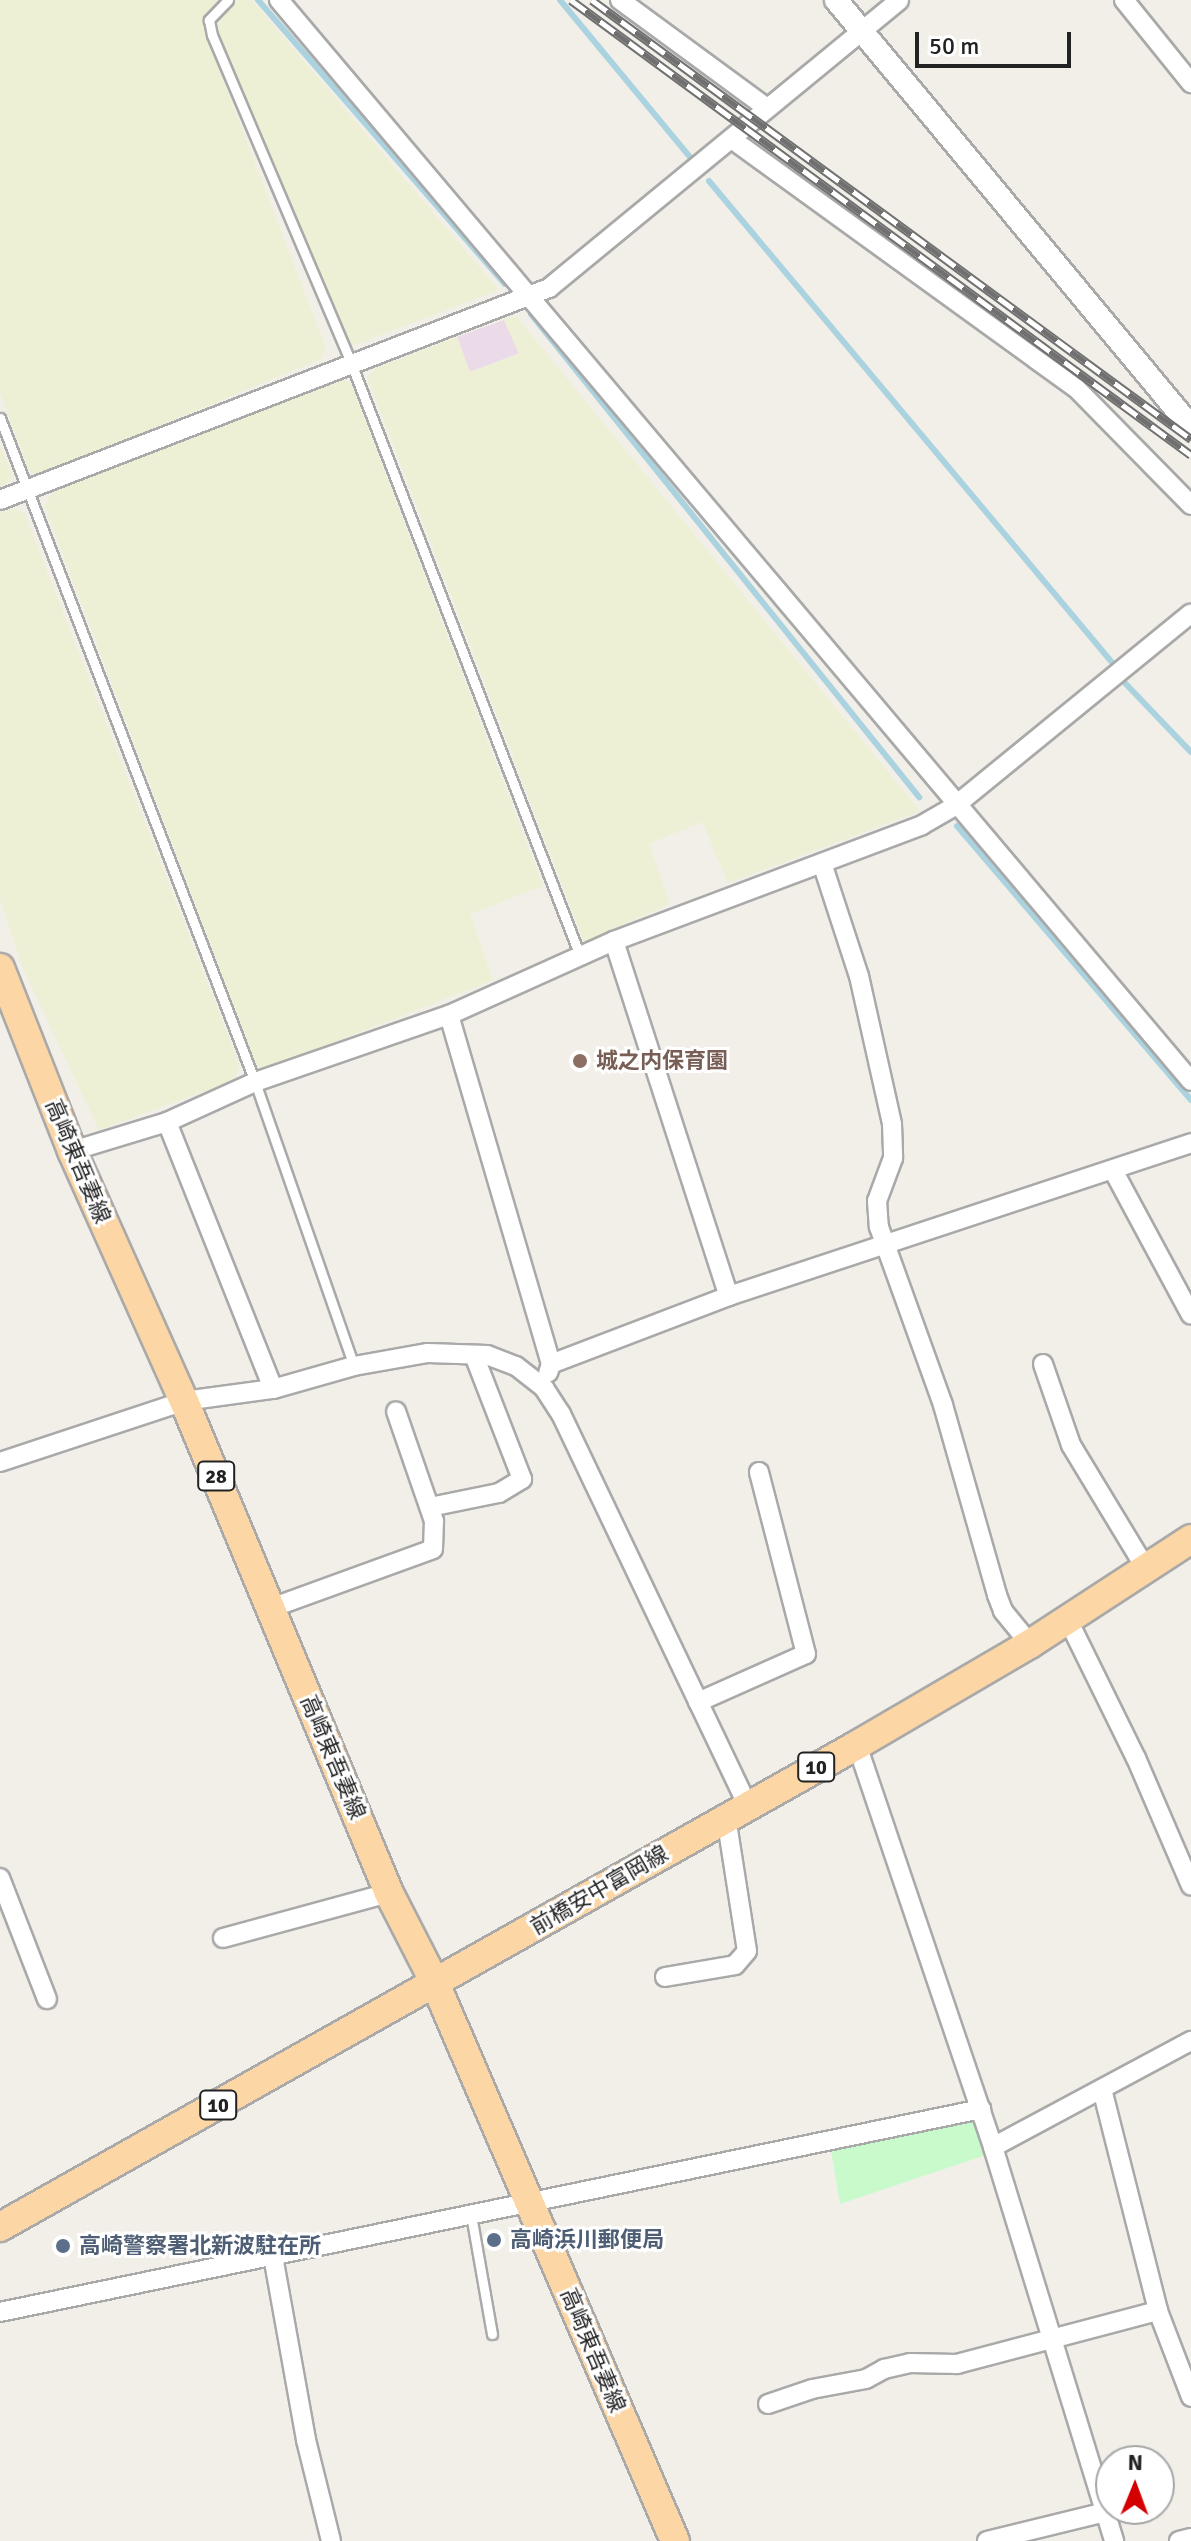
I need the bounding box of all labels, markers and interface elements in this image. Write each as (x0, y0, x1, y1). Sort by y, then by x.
scale bar (919, 16, 1075, 66)
text: 50 m (929, 31, 979, 61)
place label: 城之内保育園 (596, 1048, 728, 1074)
marker: 城之内保育園 (571, 1052, 589, 1070)
street label: 高崎東吾妻線 (40, 1095, 116, 1227)
road number: 28 (196, 1460, 236, 1492)
street label: 高崎東吾妻線 (295, 1691, 371, 1823)
road number: 10 (796, 1751, 836, 1783)
street label: 前橋安中富岡線 (526, 1840, 672, 1940)
road number: 10 (198, 2089, 238, 2121)
place label: 高崎浜川郵便局 (510, 2227, 664, 2253)
marker: 高崎浜川郵便局 (485, 2231, 503, 2249)
place label: 高崎警察署北新波駐在所 (79, 2233, 321, 2259)
marker: 高崎警察署北新波駐在所 (54, 2237, 72, 2255)
street label: 高崎東吾妻線 (555, 2284, 631, 2416)
north arrow (1095, 2445, 1175, 2525)
text: N (1128, 2449, 1143, 2476)

